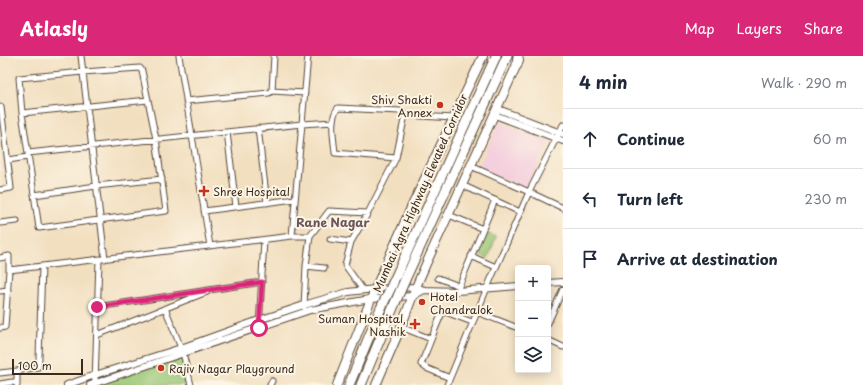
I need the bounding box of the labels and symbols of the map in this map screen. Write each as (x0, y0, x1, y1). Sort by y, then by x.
street label: Mumbai Agra Highway Elevated Corridor (368, 91, 472, 295)
place label: Shiv Shakti Annex (371, 91, 432, 121)
marker: Shiv Shakti Annex (435, 100, 445, 110)
place label: Shree Hospital (213, 183, 290, 200)
marker: Shree Hospital (198, 185, 210, 197)
district label: Rane Nagar (296, 213, 371, 231)
place label: Hotel Chandralok (430, 288, 493, 318)
marker: Hotel Chandralok (417, 297, 427, 307)
route end (88, 298, 106, 316)
place label: Suman Hospital, Nashik (318, 310, 407, 340)
marker: Suman Hospital, Nashik (409, 318, 421, 330)
route start (250, 319, 268, 337)
scale bar (12, 357, 83, 376)
place label: Rajiv Nagar Playground (169, 360, 295, 377)
marker: Rajiv Nagar Playground (156, 363, 166, 373)

